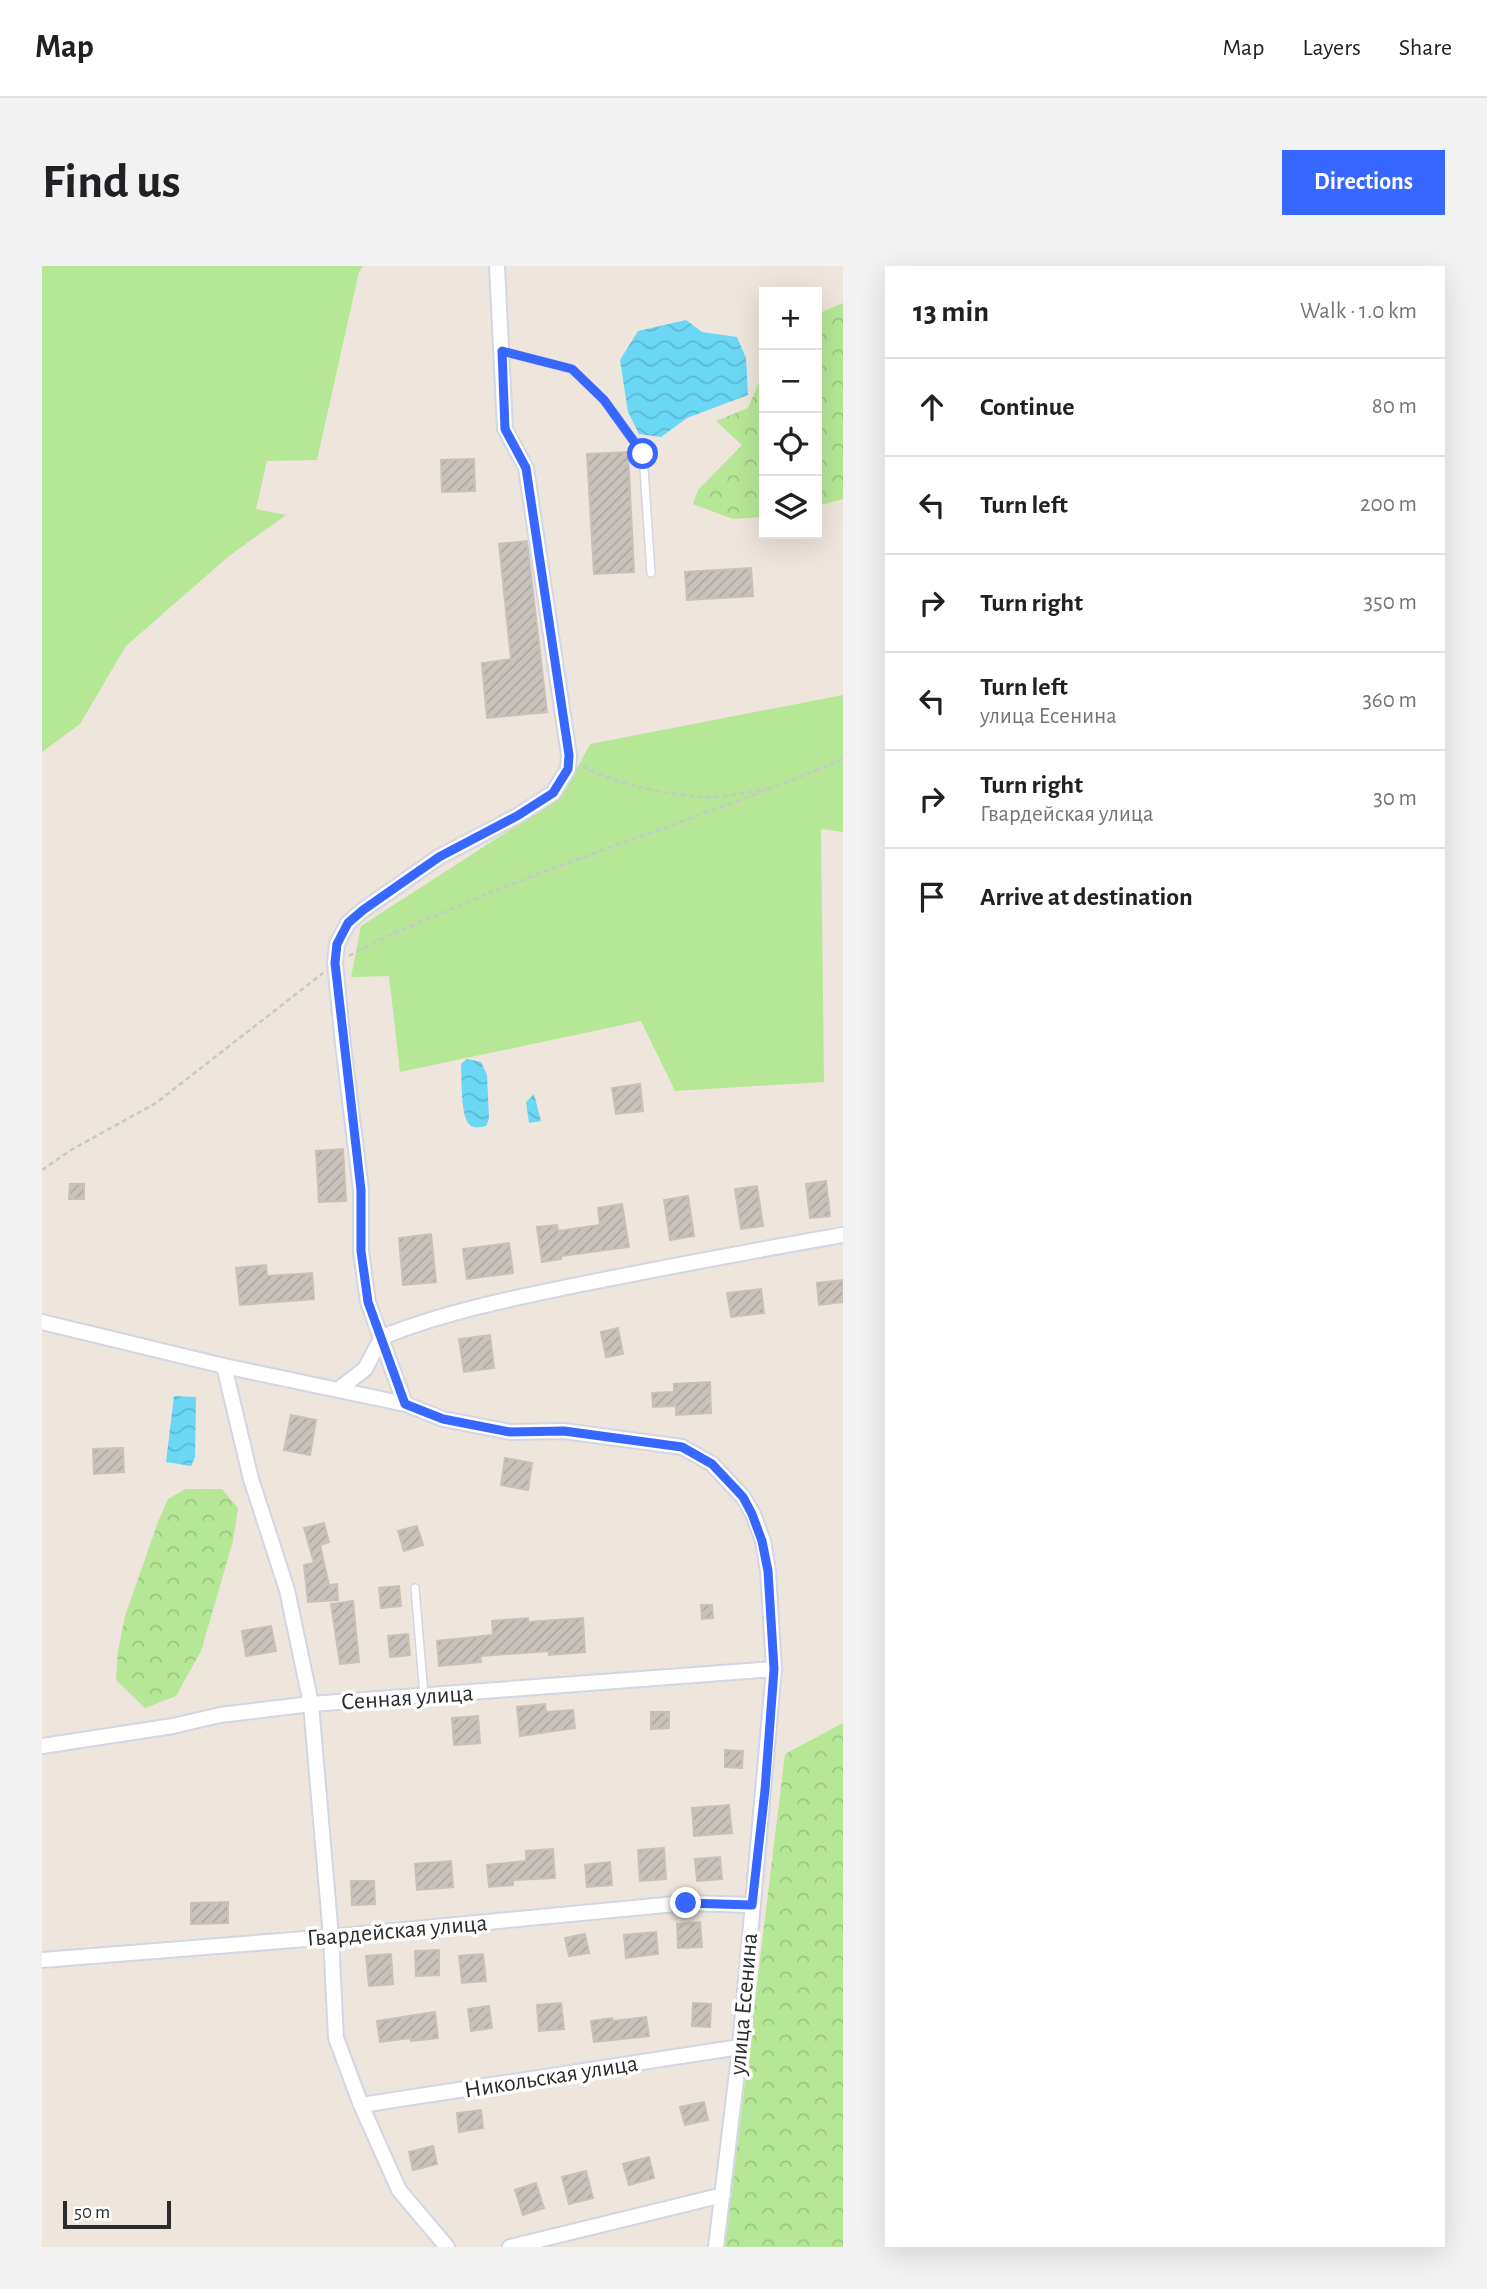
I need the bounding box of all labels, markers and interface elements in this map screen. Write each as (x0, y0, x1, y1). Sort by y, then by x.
text: Map (35, 31, 94, 64)
text: Map (1222, 36, 1264, 60)
text: Layers (1302, 36, 1361, 60)
text: Share (1399, 36, 1452, 60)
button: Directions (1282, 150, 1445, 215)
text: Find us (42, 158, 181, 207)
map controls (759, 287, 822, 539)
button: + (759, 287, 822, 350)
text: 13 min (913, 297, 989, 327)
text: Walk · 1.0 km (1300, 300, 1417, 323)
button: − (759, 350, 822, 413)
icon: ahead (913, 388, 951, 426)
text: Continue (980, 394, 1075, 420)
text: 80 m (1372, 395, 1417, 418)
button: locate (759, 413, 822, 476)
route start (627, 438, 658, 469)
button: layers (759, 476, 822, 539)
icon: left (913, 486, 951, 524)
text: Turn left (980, 492, 1068, 518)
text: 200 m (1360, 493, 1417, 516)
icon: right (913, 584, 951, 622)
text: Turn right (980, 590, 1083, 616)
text: 350 m (1364, 591, 1417, 614)
text: Turn left (980, 674, 1068, 700)
icon: left (913, 682, 951, 720)
text: 360 m (1362, 689, 1417, 712)
text: улица Есенина (980, 705, 1117, 728)
text: Turn right (980, 772, 1083, 798)
icon: right (913, 780, 951, 818)
text: 30 m (1373, 787, 1417, 810)
text: Гвардейская улица (980, 803, 1154, 826)
icon: arrive (913, 878, 951, 916)
text: Arrive at destination (980, 884, 1193, 910)
street label: Сенная улица (340, 1681, 474, 1715)
route end (670, 1887, 701, 1918)
street label: Гвардейская улица (306, 1911, 488, 1951)
street label: улица Есенина (726, 1932, 762, 2077)
street label: Никольская улица (463, 2051, 640, 2103)
scale bar (63, 2198, 172, 2230)
text: 50 m (74, 2203, 110, 2222)

